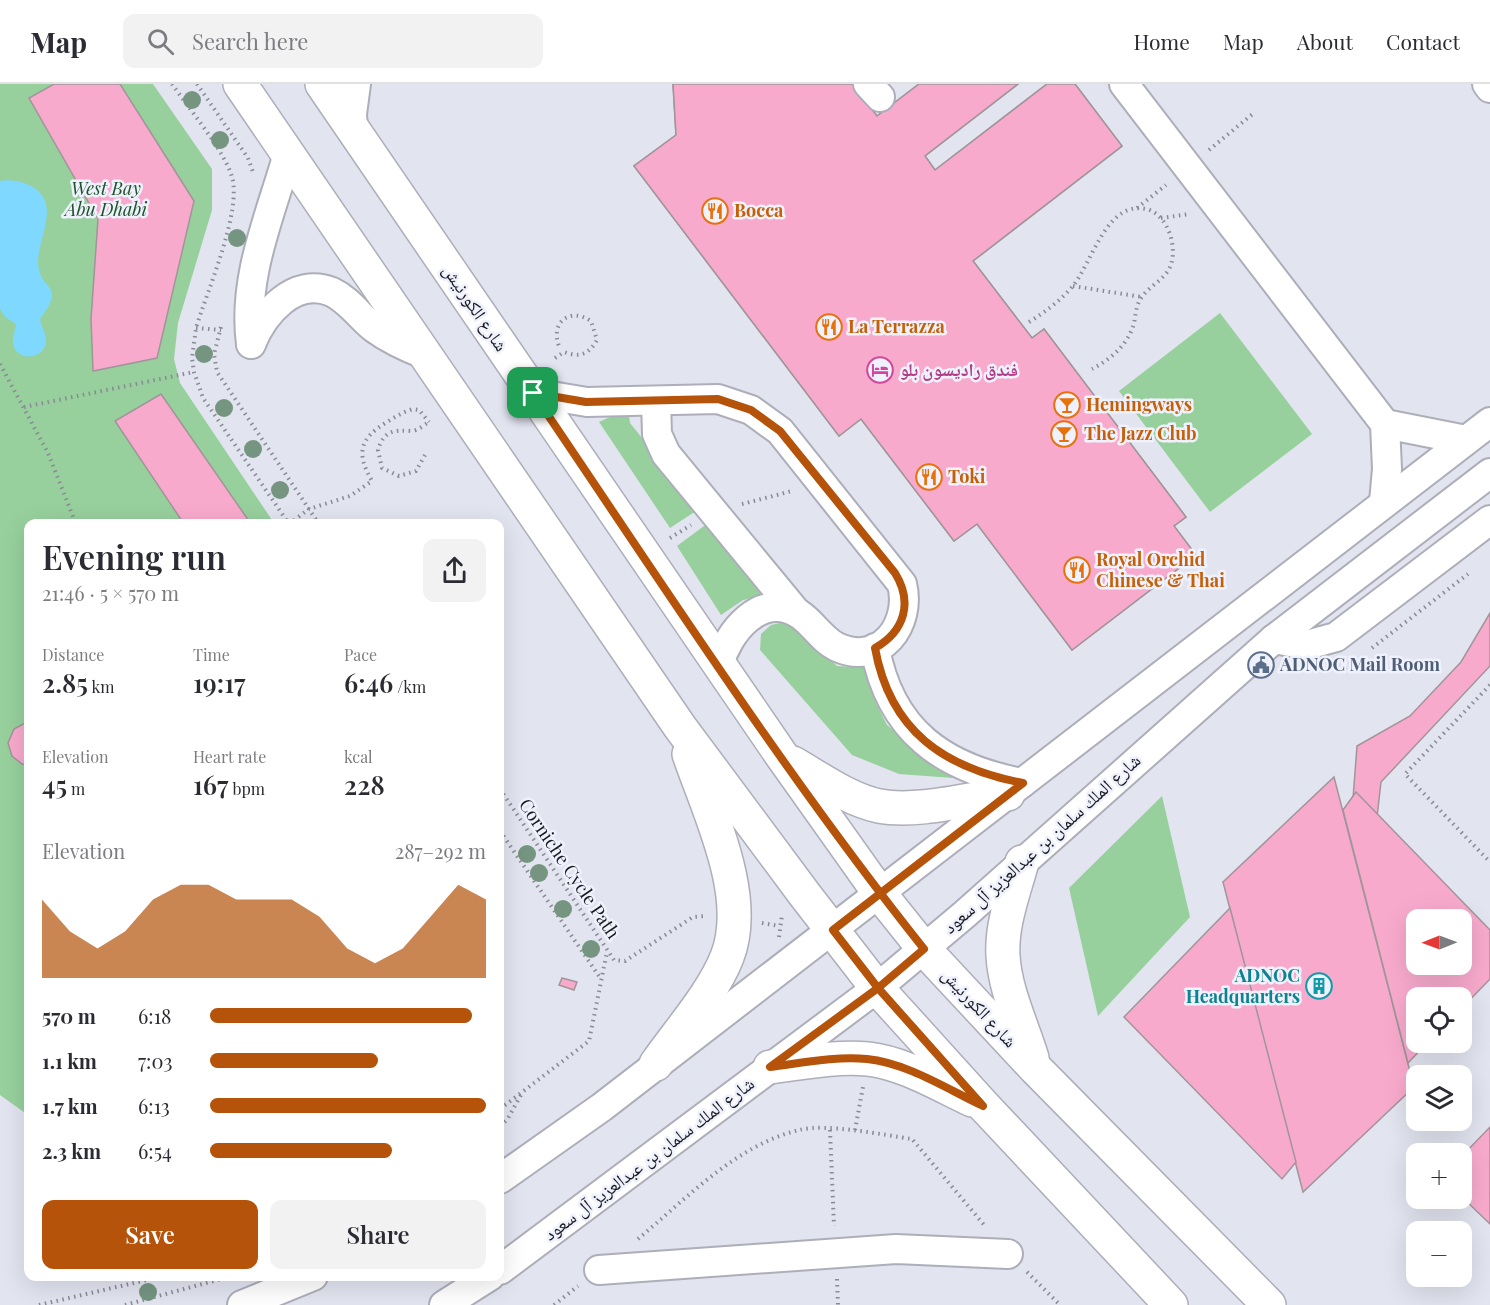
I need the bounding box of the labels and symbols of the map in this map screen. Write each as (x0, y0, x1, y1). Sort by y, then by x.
park label: West Bay Abu Dhabi (63, 176, 147, 221)
restaurant icon: Bocca (700, 196, 730, 226)
place label: Bocca (734, 198, 784, 222)
street label: شارع الكورنيش (438, 259, 514, 356)
restaurant icon: La Terrazza (814, 312, 844, 342)
place label: La Terrazza (848, 314, 945, 338)
hotel icon: فندق راديسون بلو (865, 355, 895, 385)
place label: فندق راديسون بلو (900, 357, 1018, 381)
pin (507, 367, 558, 418)
bar icon: Hemingways (1052, 390, 1082, 420)
place label: Hemingways (1086, 392, 1192, 416)
bar icon: The Jazz Club (1049, 419, 1079, 449)
place label: The Jazz Club (1084, 421, 1197, 445)
restaurant icon: Toki (914, 462, 944, 492)
place label: Toki (948, 464, 986, 488)
place label: Royal Orchid Chinese & Thai (1096, 547, 1225, 592)
restaurant icon: Royal Orchid Chinese & Thai (1062, 555, 1092, 585)
public building icon: ADNOC Mail Room (1246, 650, 1276, 680)
place label: ADNOC Mail Room (1279, 652, 1441, 676)
street label: شارع الملك سلمان بن عبدالعزيز آل سعود (937, 748, 1145, 938)
street label: Corniche Cycle Path (514, 794, 626, 944)
north arrow (1406, 909, 1472, 975)
street label: شارع الكورنيش (937, 963, 1023, 1052)
place label: ADNOC Headquarters (1186, 963, 1300, 1008)
building icon: ADNOC Headquarters (1304, 971, 1334, 1001)
street label: شارع الملك سلمان بن عبدالعزيز آل سعود (538, 1071, 759, 1245)

